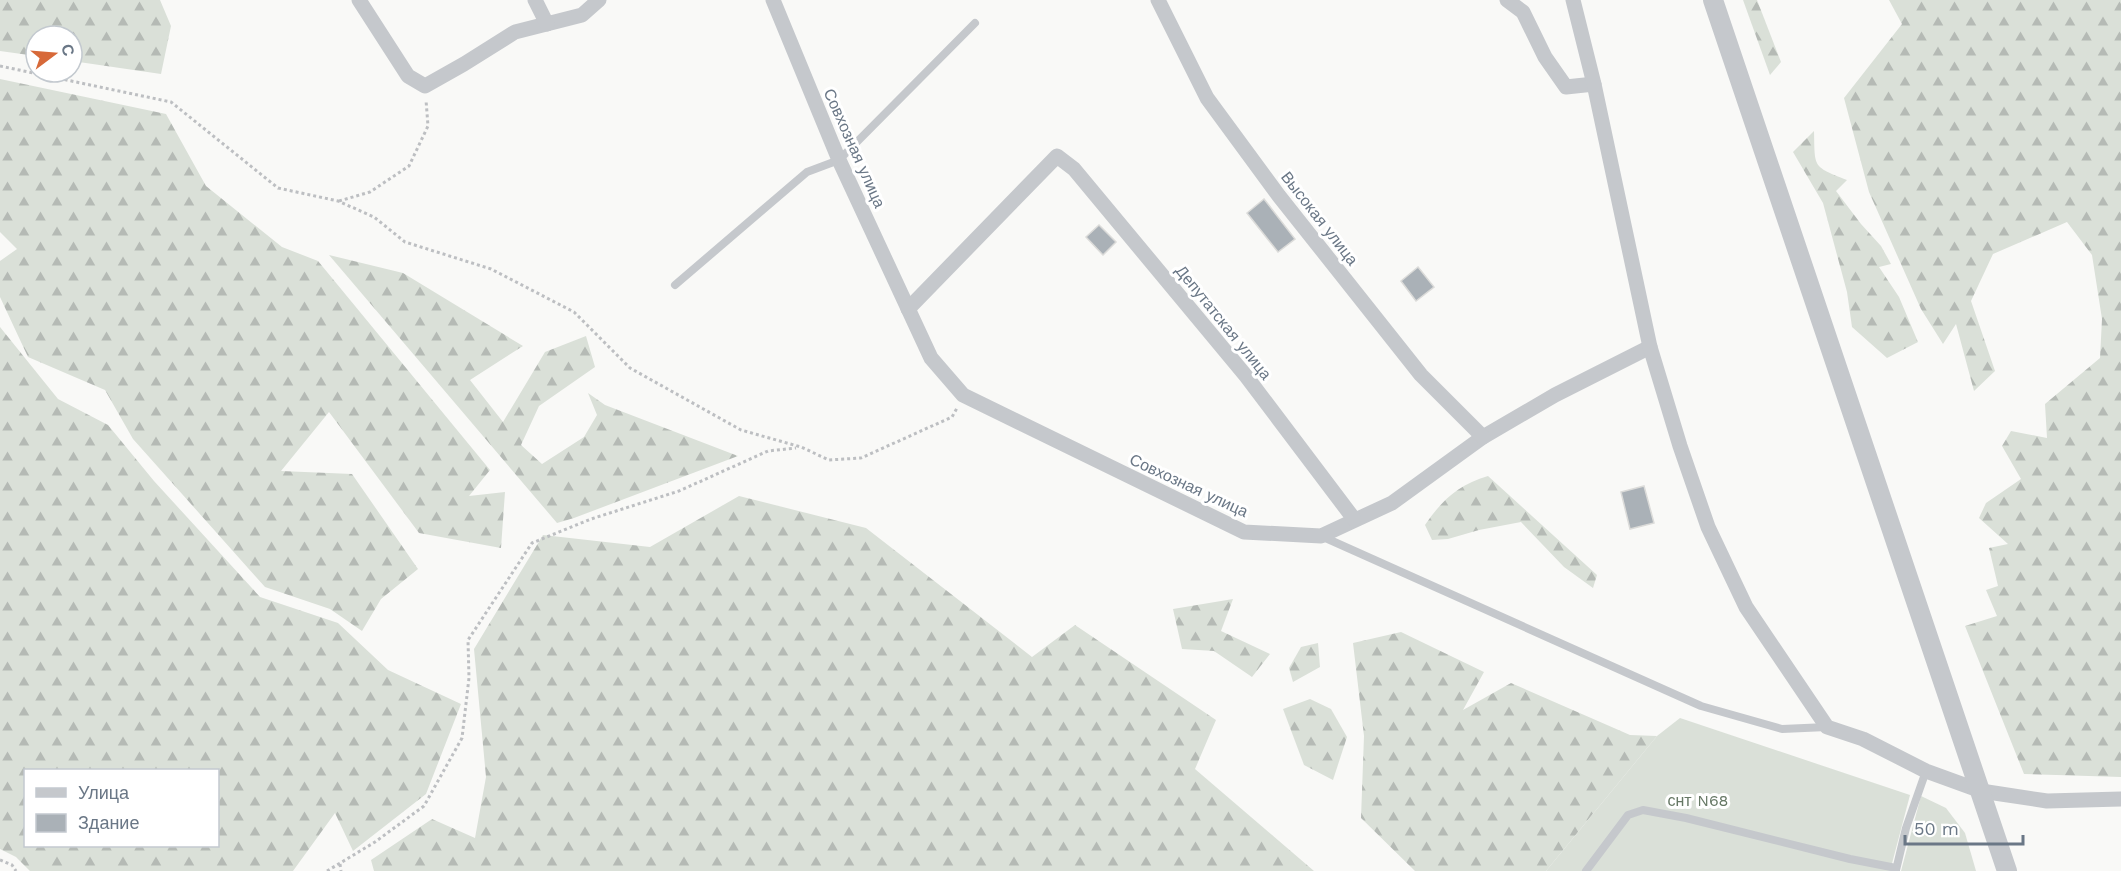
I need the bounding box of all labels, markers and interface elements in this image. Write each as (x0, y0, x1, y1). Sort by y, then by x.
north arrow (24, 24, 84, 84)
text: С (57, 42, 79, 59)
street label: Совхозная улица (820, 86, 889, 211)
street label: Высокая улица (1277, 168, 1362, 269)
street label: Депутатская улица (1172, 261, 1276, 383)
street label: Совхозная улица (1126, 450, 1251, 521)
legend (24, 769, 219, 847)
text: Улица (78, 782, 130, 803)
park label: снт N68 (1668, 791, 1728, 810)
scale bar (1905, 808, 2024, 846)
text: Здание (78, 812, 139, 833)
text: 50 m (1914, 818, 1959, 839)

